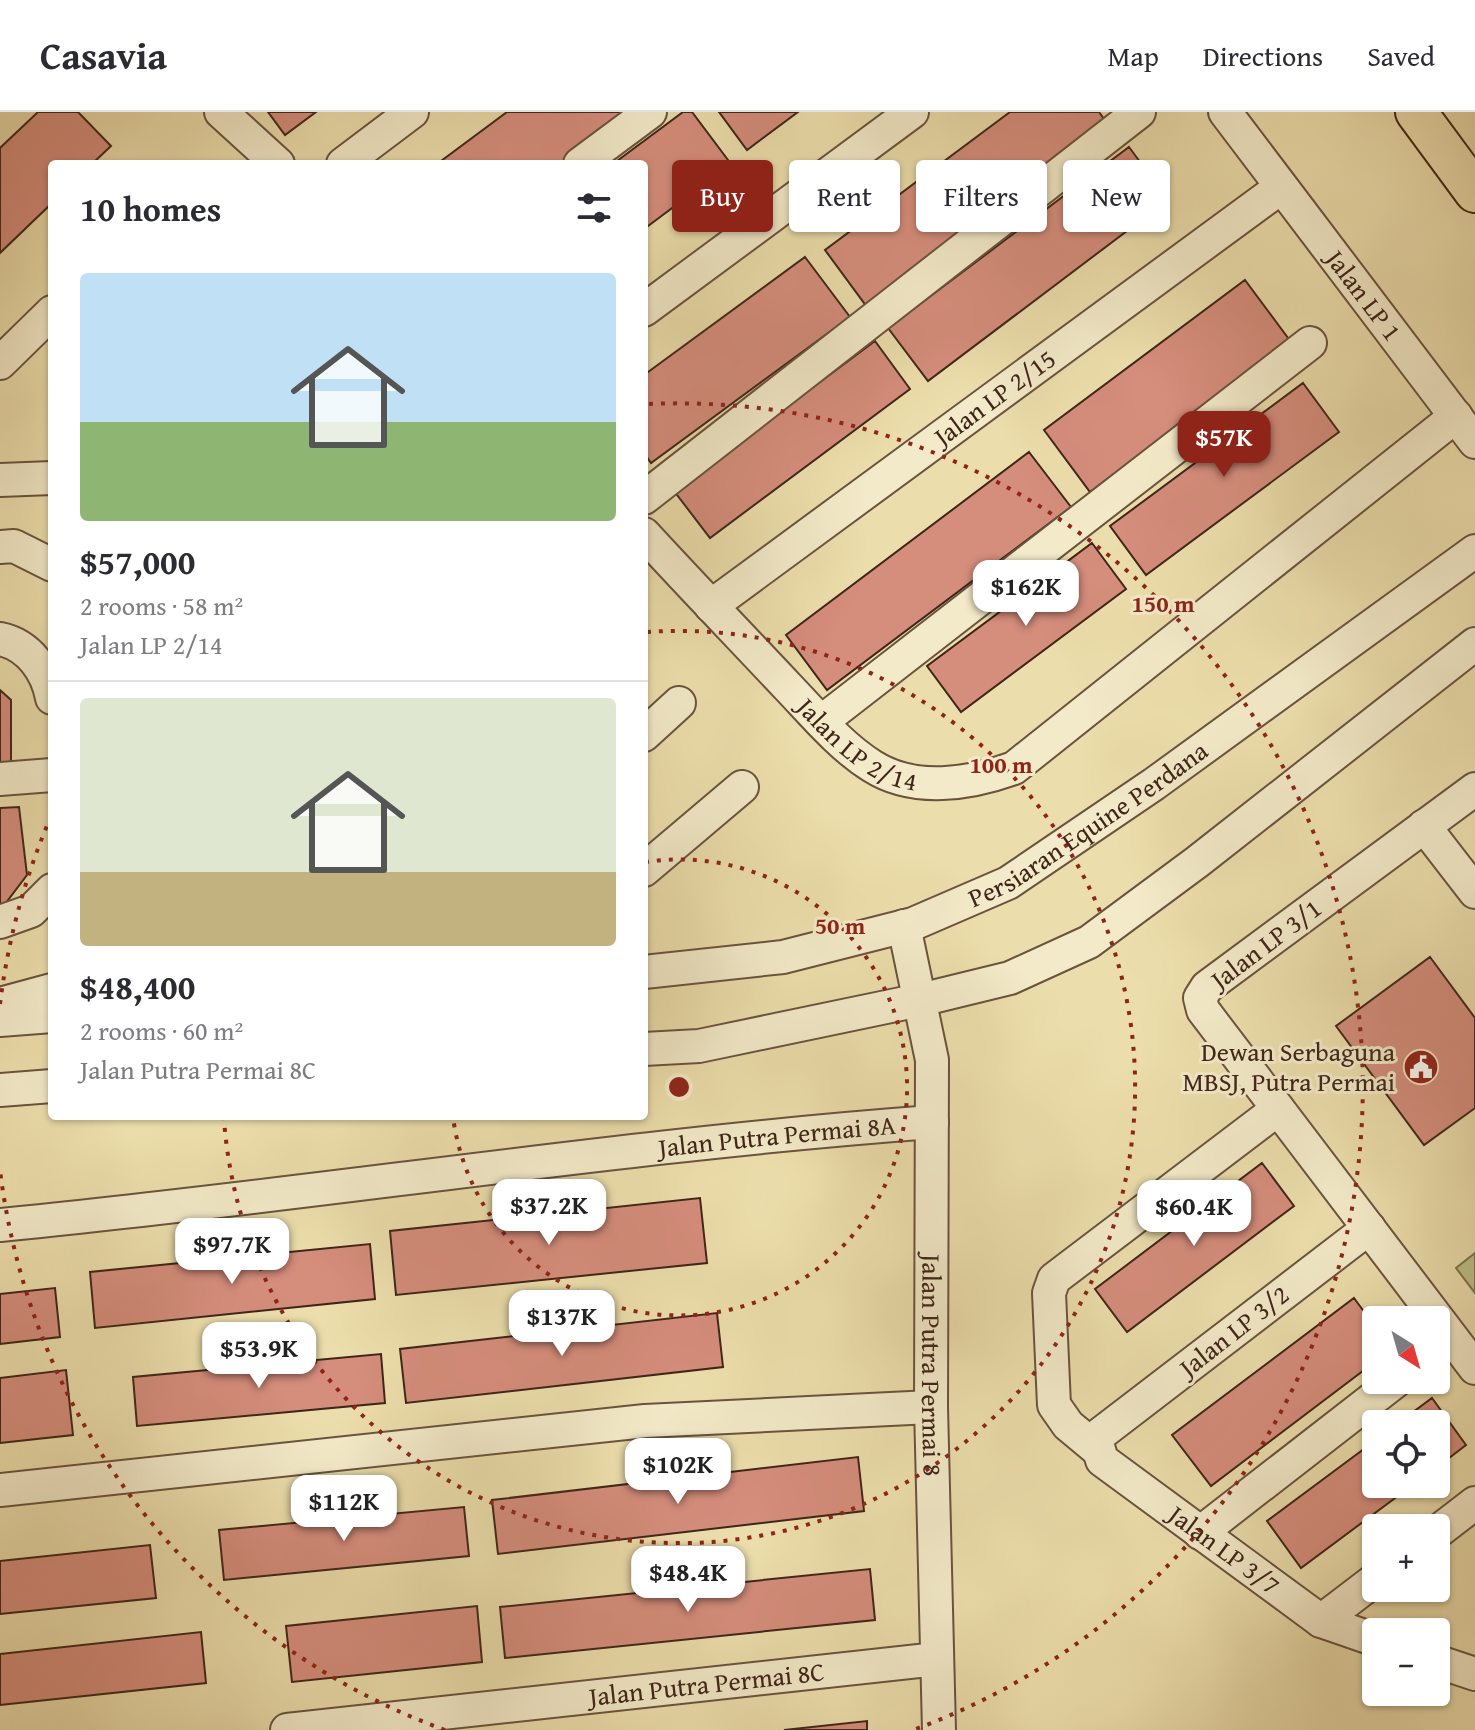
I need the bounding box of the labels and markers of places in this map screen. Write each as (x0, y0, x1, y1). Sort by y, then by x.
pin: $57K (1177, 411, 1271, 479)
pin: $162K (970, 560, 1082, 628)
place label: Dewan Serbaguna MBSJ, Putra Permai (1183, 1032, 1396, 1101)
public building icon: Dewan Serbaguna MBSJ, Putra Permai (1402, 1048, 1440, 1086)
centre of rings (665, 1073, 693, 1101)
pin: $37.2K (484, 1179, 614, 1247)
pin: $60.4K (1129, 1180, 1259, 1248)
pin: $97.7K (167, 1218, 297, 1286)
pin: $137K (506, 1290, 618, 1358)
pin: $53.9K (194, 1322, 324, 1390)
pin: $102K (622, 1438, 734, 1506)
pin: $112K (288, 1475, 400, 1543)
pin: $48.4K (623, 1546, 753, 1614)

